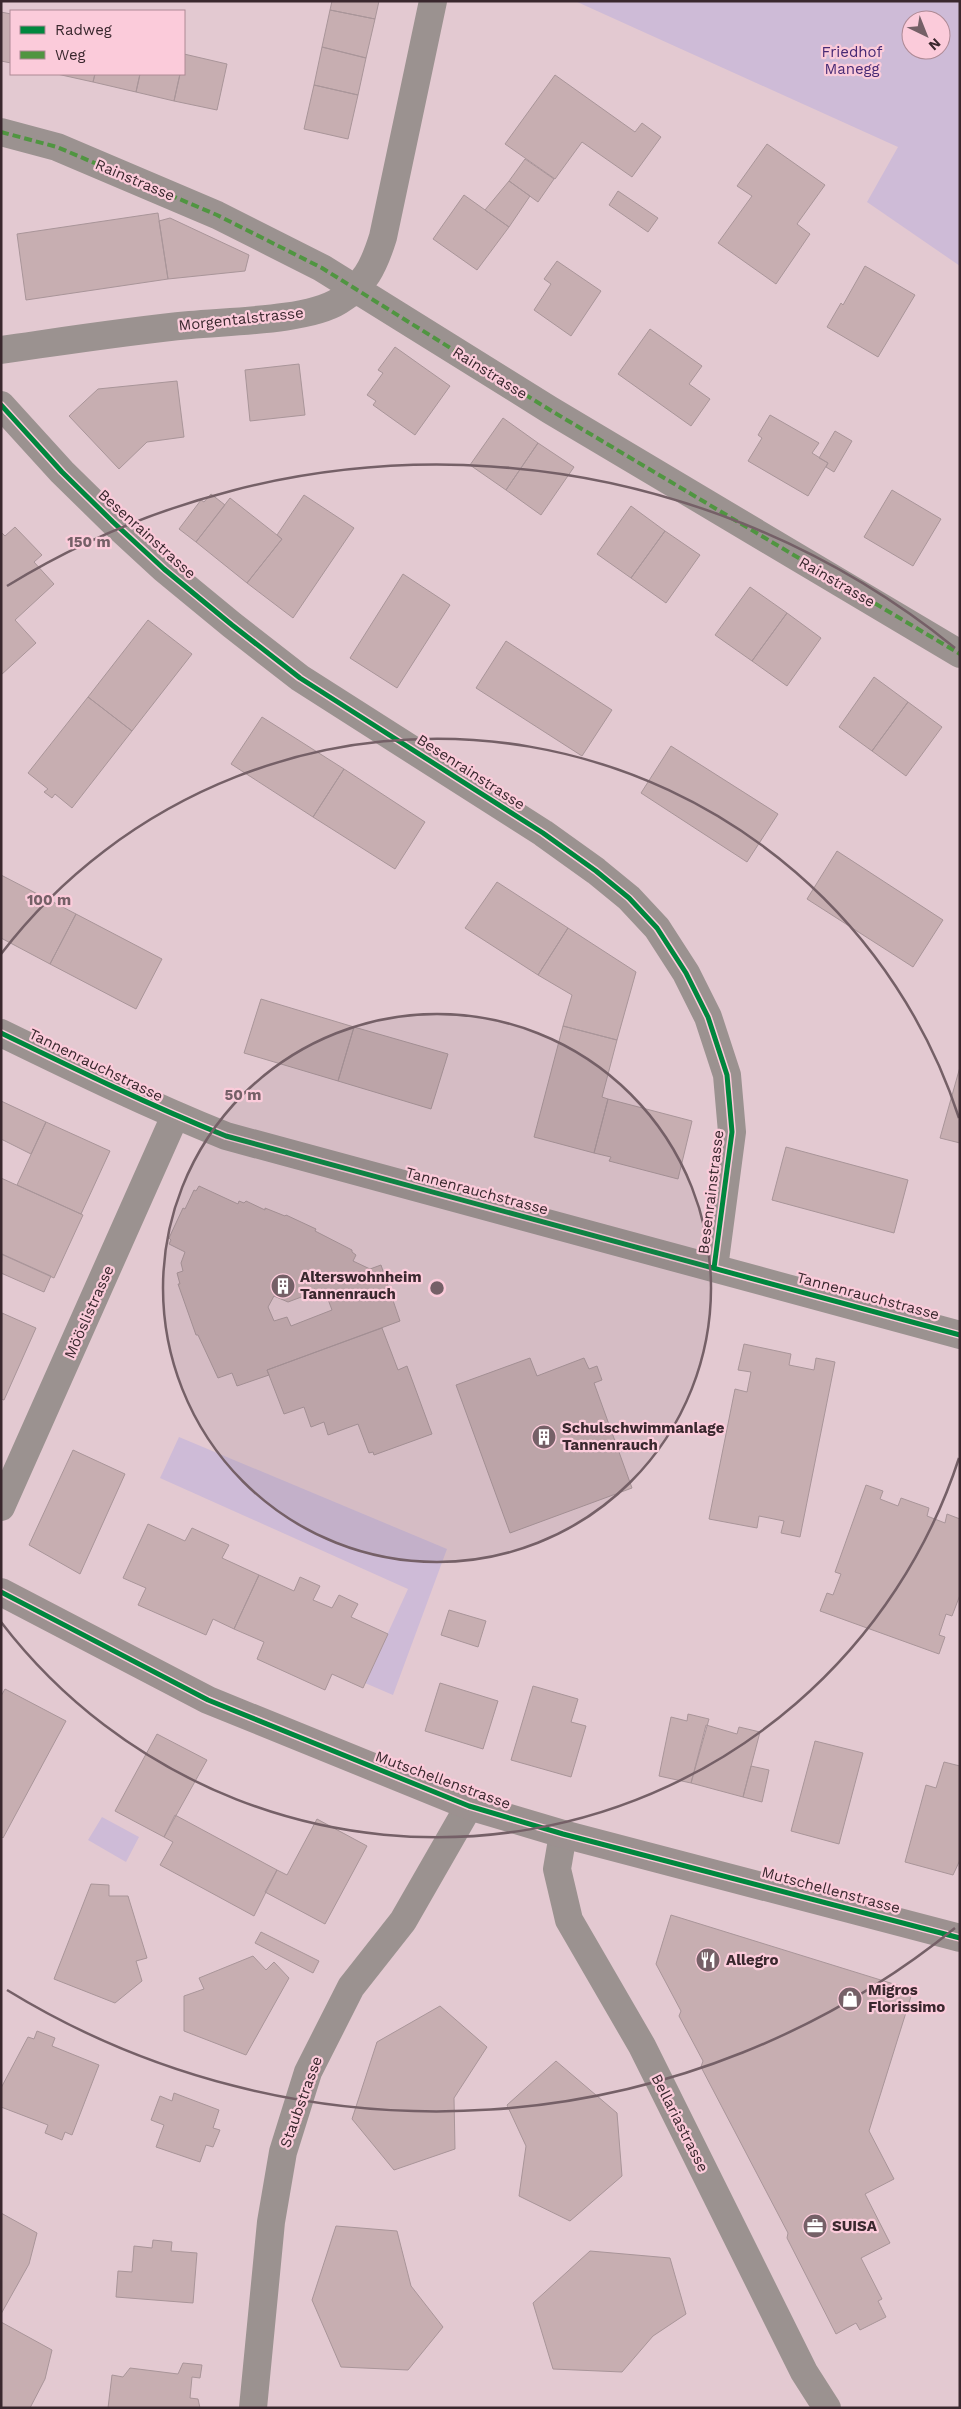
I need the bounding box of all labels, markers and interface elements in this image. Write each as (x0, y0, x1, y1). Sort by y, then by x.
legend (10, 10, 185, 75)
north arrow (901, 10, 951, 60)
text: Radweg (55, 21, 112, 39)
text: N (926, 35, 944, 54)
park label: Friedhof Manegg (822, 43, 882, 78)
text: Weg (55, 46, 86, 64)
street label: Rainstrasse (92, 155, 178, 205)
street label: Morgentalstrasse (178, 303, 304, 335)
street label: Rainstrasse (449, 343, 531, 403)
street label: Besenrainstrasse (95, 485, 199, 583)
text: 150 m (67, 533, 111, 551)
street label: Rainstrasse (796, 553, 878, 611)
street label: Besenrainstrasse (414, 730, 528, 814)
text: 100 m (27, 891, 71, 909)
street label: Tannenrauchstrasse (26, 1025, 166, 1105)
text: 50 m (225, 1086, 261, 1104)
street label: Besenrainstrasse (694, 1129, 728, 1255)
street label: Tannenrauchstrasse (404, 1163, 550, 1219)
street label: Mööslistrasse (60, 1263, 118, 1361)
place label: Alterswohnheim Tannenrauch (300, 1268, 422, 1303)
street label: Tannenrauchstrasse (795, 1268, 941, 1324)
building icon: Alterswohnheim Tannenrauch (270, 1273, 296, 1299)
centre of rings (428, 1279, 446, 1297)
place label: Schulschwimmanlage Tannenrauch (562, 1419, 725, 1454)
building icon: Schulschwimmanlage Tannenrauch (531, 1424, 557, 1450)
street label: Mutschellenstrasse (373, 1747, 513, 1813)
street label: Mutschellenstrasse (760, 1863, 902, 1917)
restaurant icon: Allegro (695, 1947, 721, 1973)
place label: Allegro (726, 1951, 778, 1969)
place label: Migros Florissimo (868, 1981, 945, 2016)
shop icon: Migros Florissimo (837, 1986, 863, 2012)
street label: Staubstrasse (276, 2054, 326, 2150)
street label: Bellariastrasse (648, 2071, 712, 2175)
office icon: SUISA (802, 2213, 828, 2239)
place label: SUISA (832, 2217, 878, 2235)

